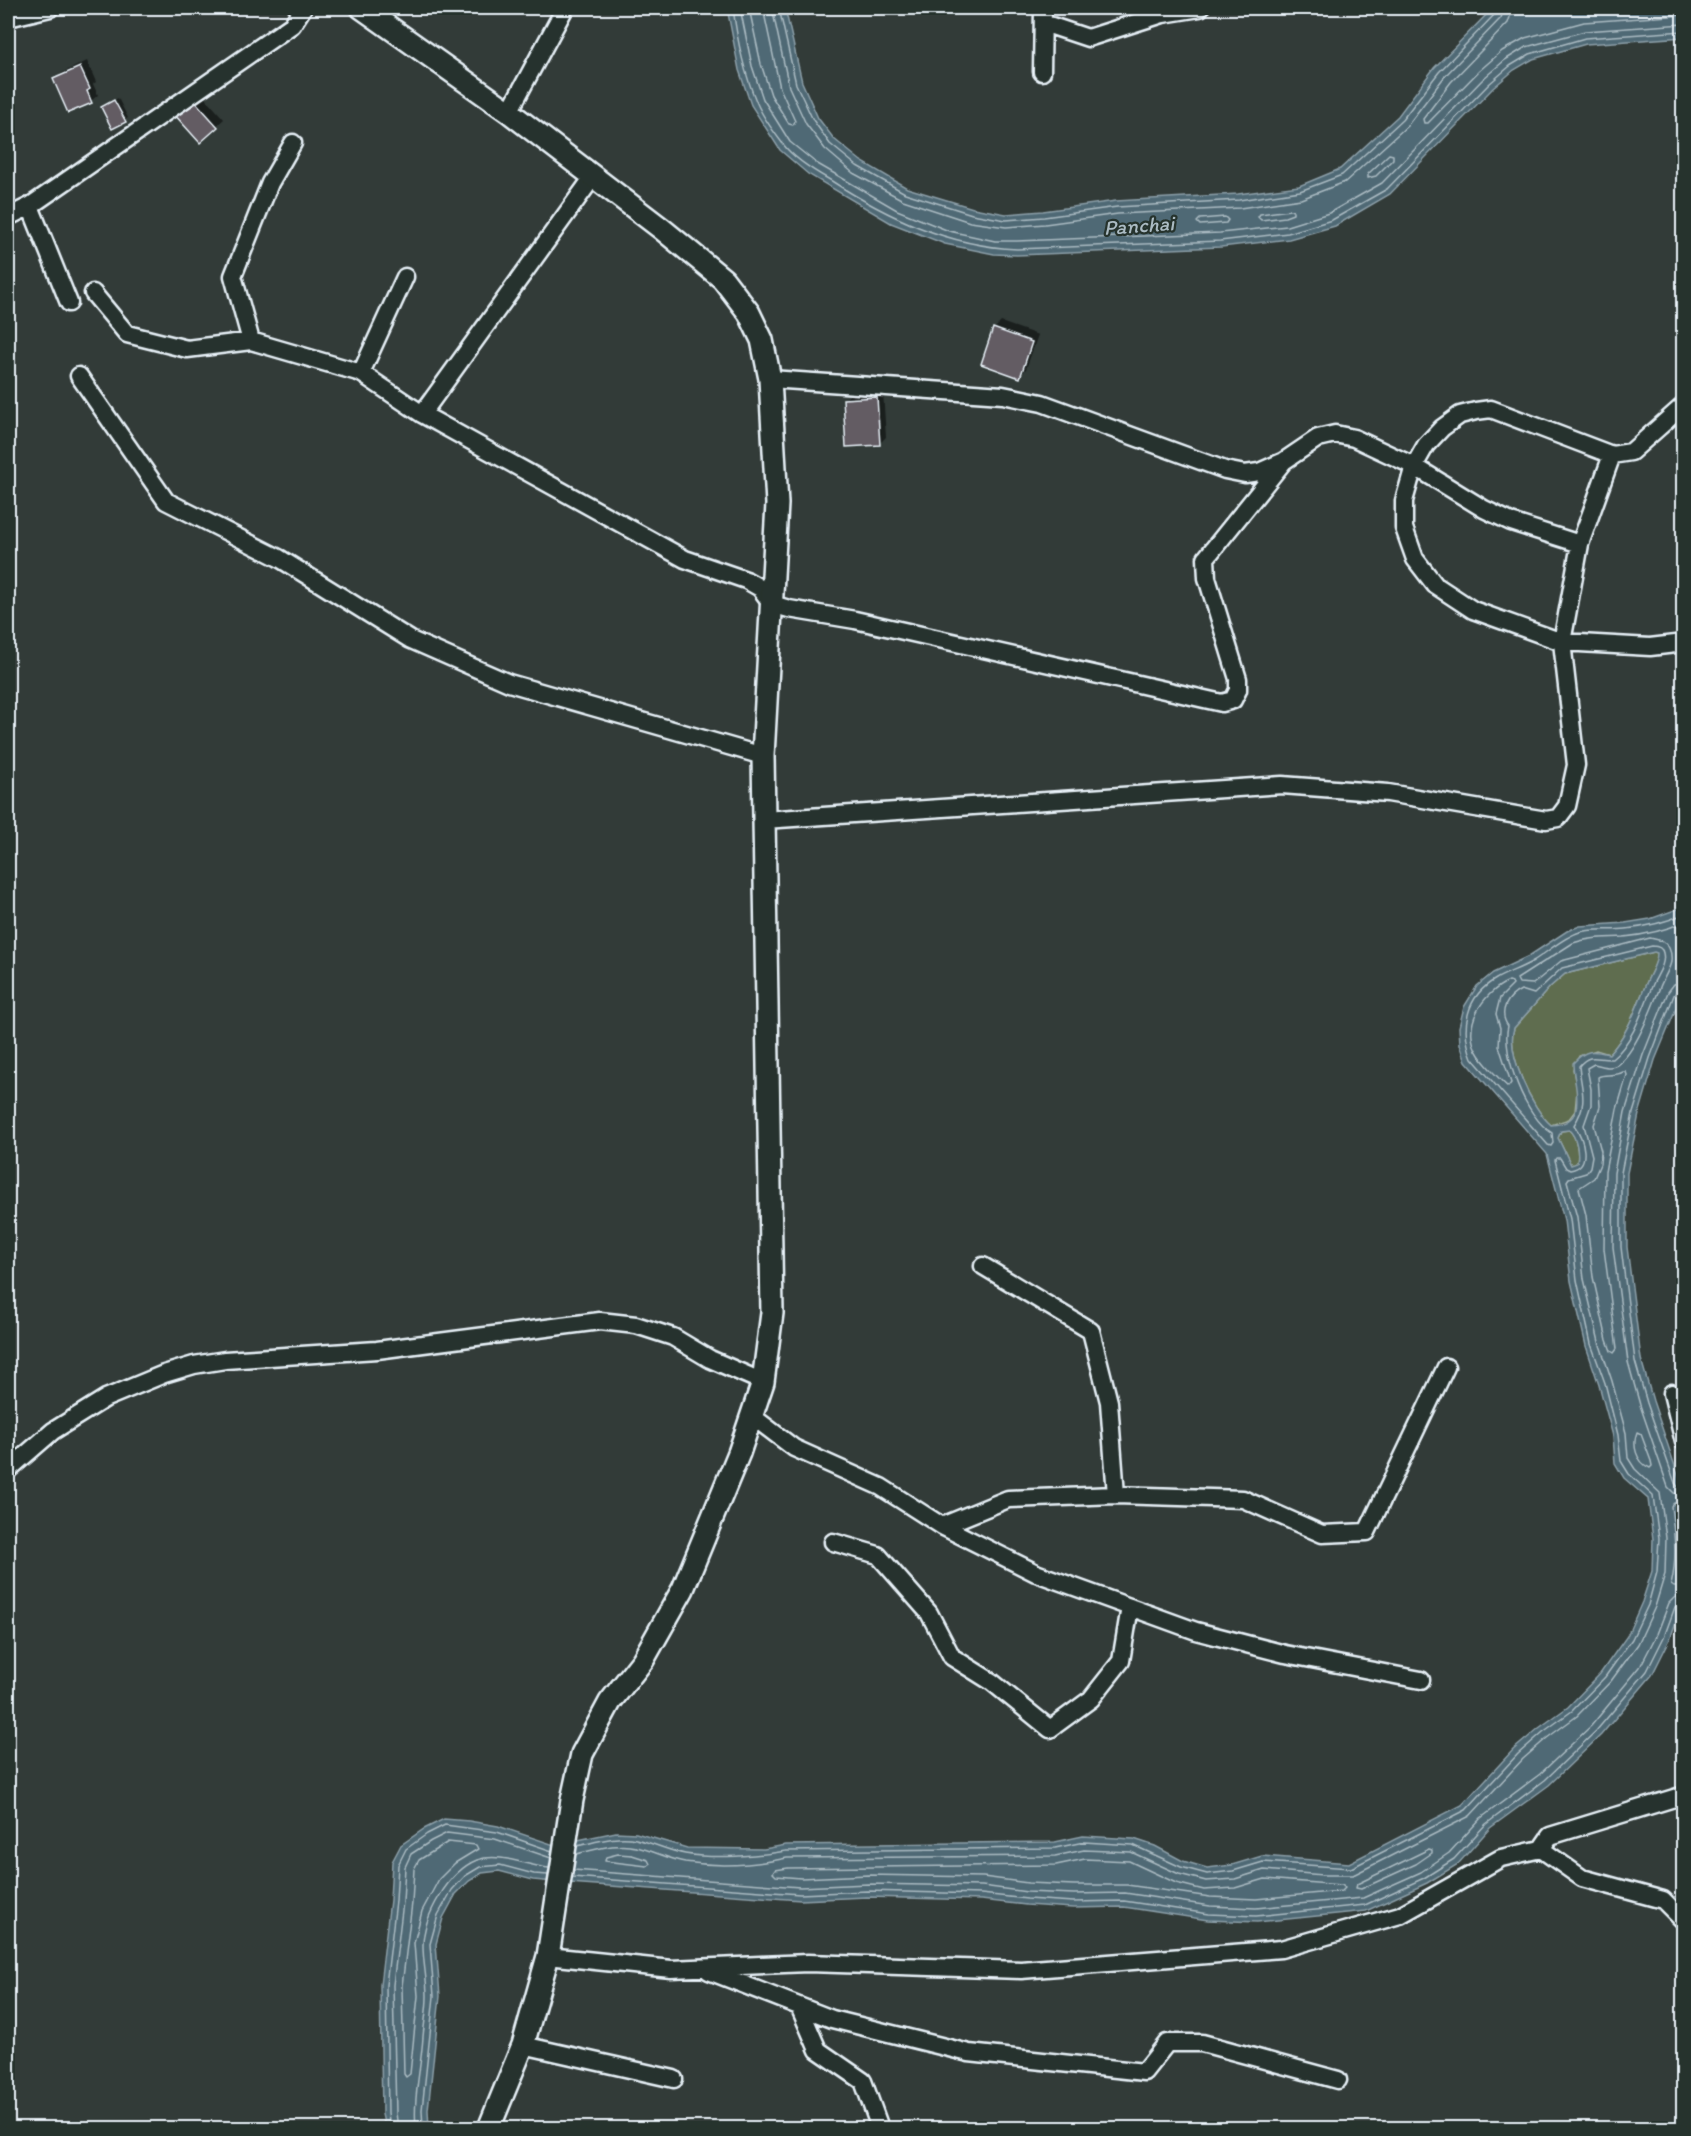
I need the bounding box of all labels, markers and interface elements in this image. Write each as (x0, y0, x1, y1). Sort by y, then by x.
water label: Panchai (1103, 210, 1178, 240)

